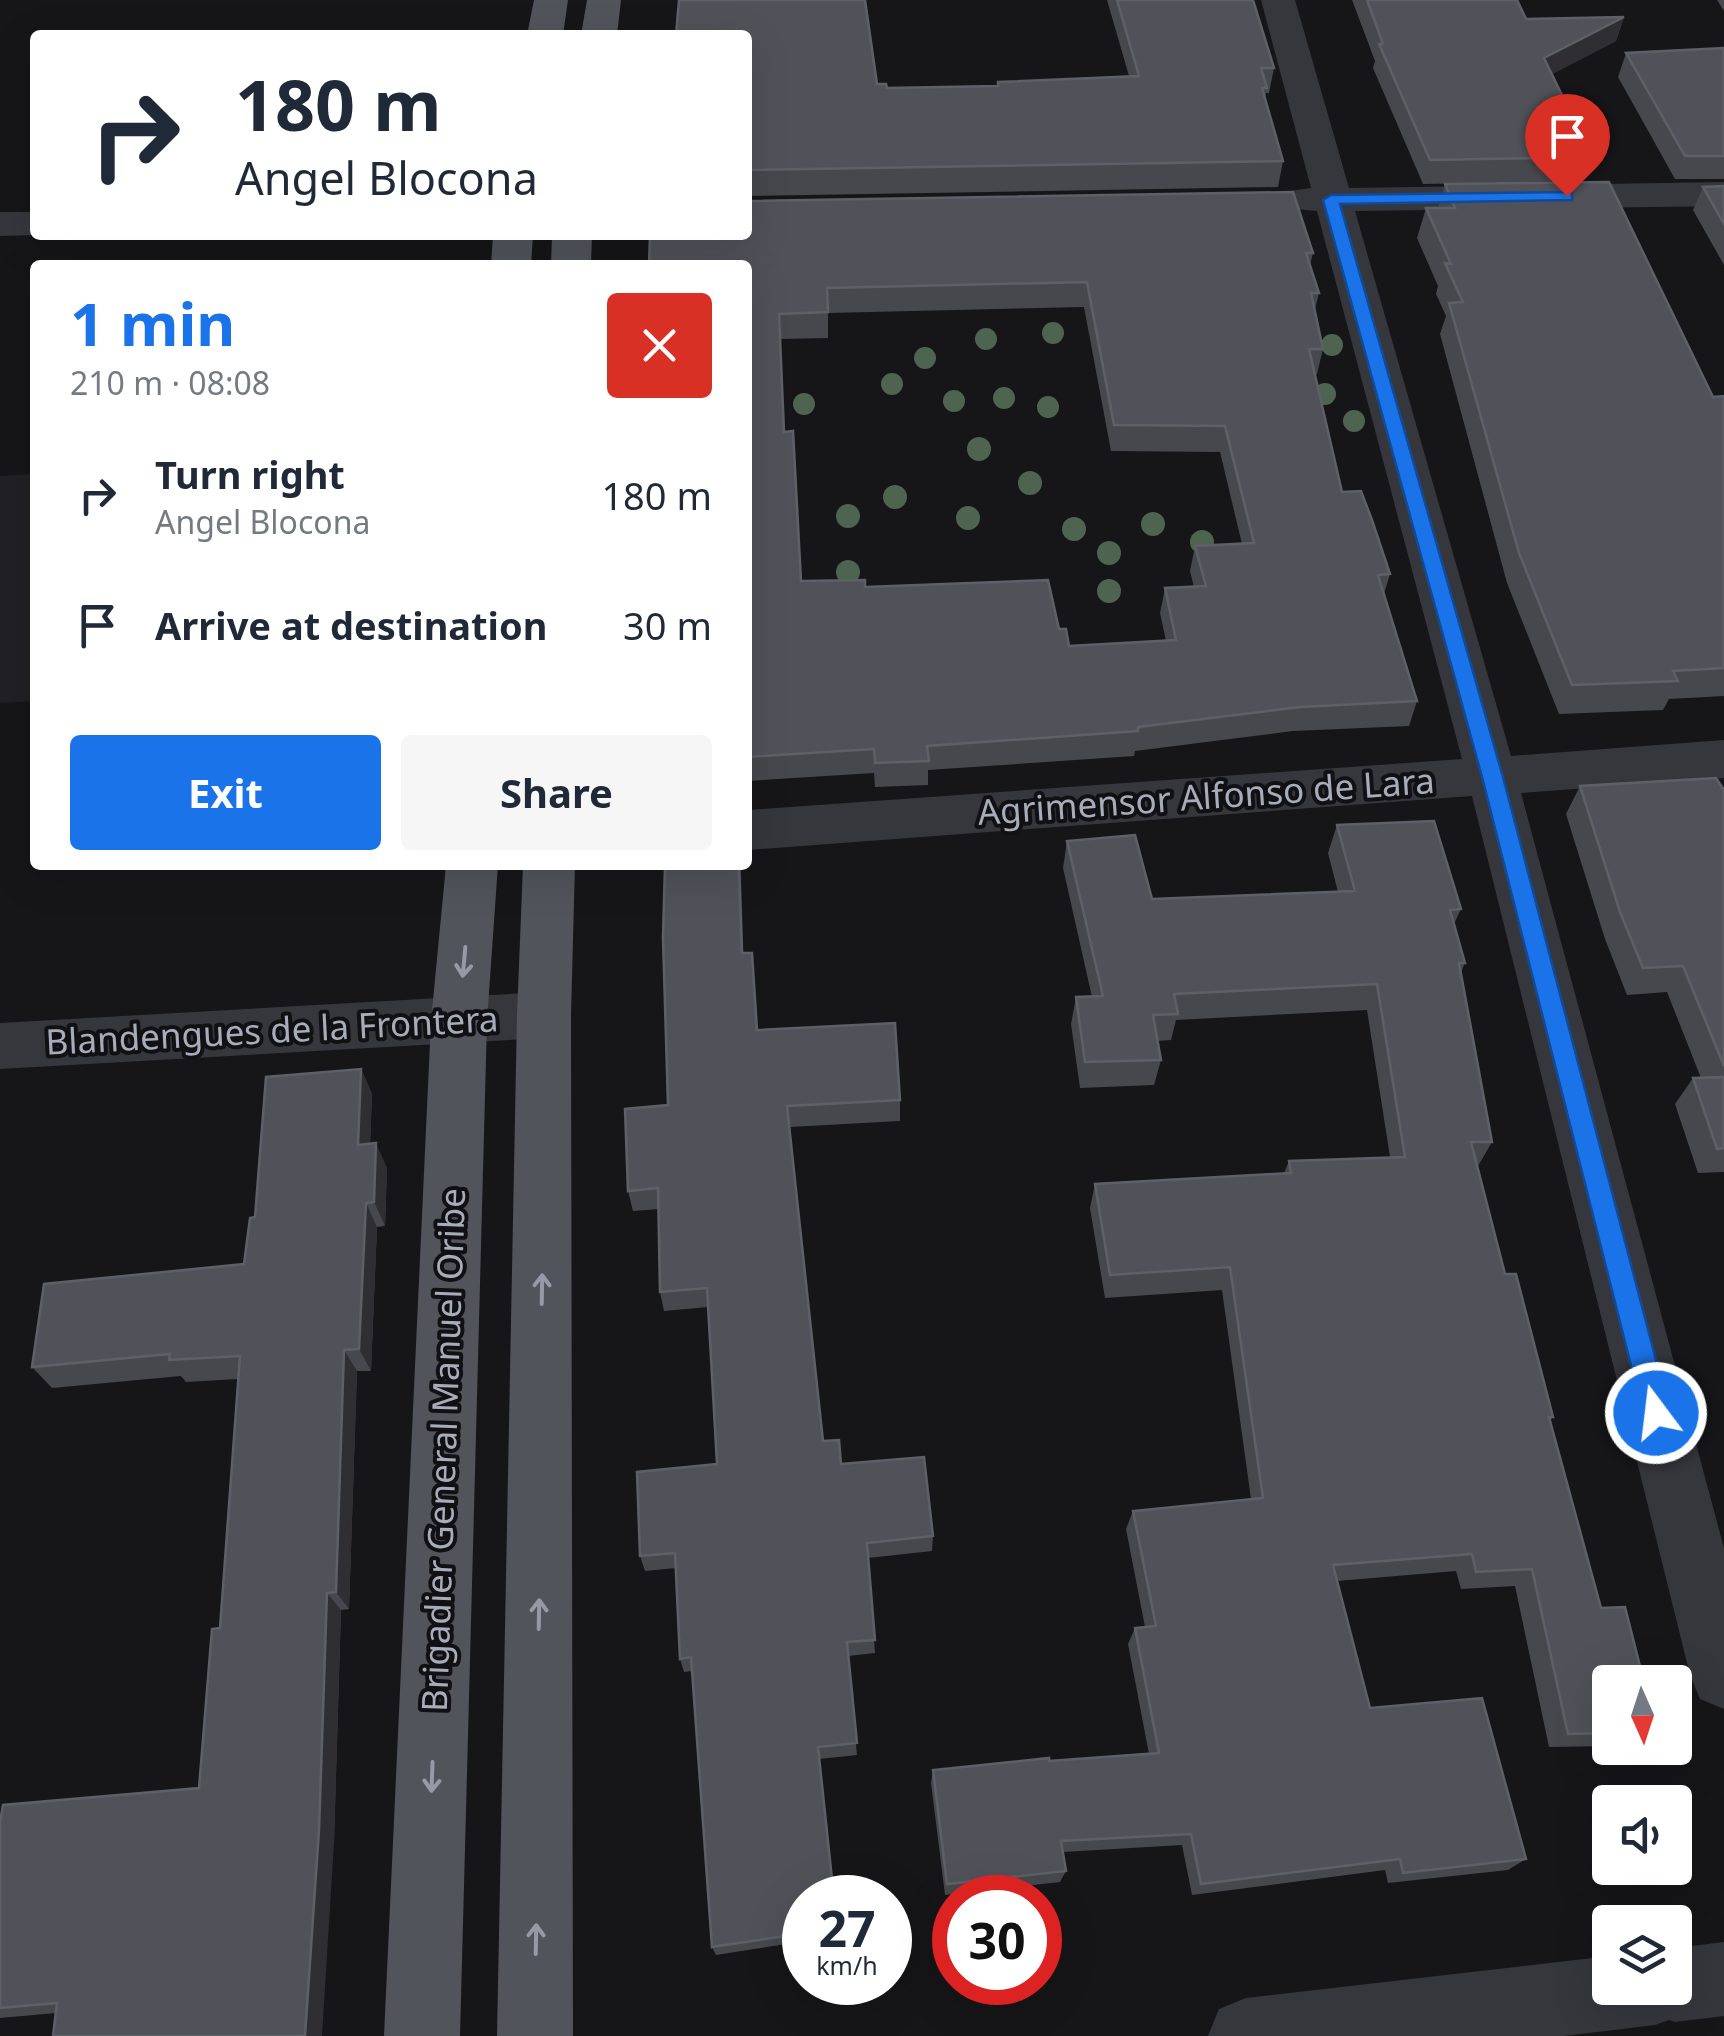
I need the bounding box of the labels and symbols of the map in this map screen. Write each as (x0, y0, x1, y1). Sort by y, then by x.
pin (1525, 94, 1610, 197)
street label: Agrimensor Alfonso de Lara (976, 756, 1436, 835)
one-way arrow (454, 946, 473, 978)
street label: Blandengues de la Frontera (44, 994, 500, 1065)
street label: Brigadier General Manuel Oribe (410, 1187, 475, 1713)
one-way arrow (532, 1273, 552, 1306)
position arrow (1604, 1361, 1708, 1465)
one-way arrow (530, 1598, 548, 1630)
north arrow (1592, 1665, 1692, 1765)
one-way arrow (422, 1760, 441, 1792)
speed limit sign: 30 (932, 1875, 1062, 2005)
one-way arrow (526, 1923, 546, 1956)

